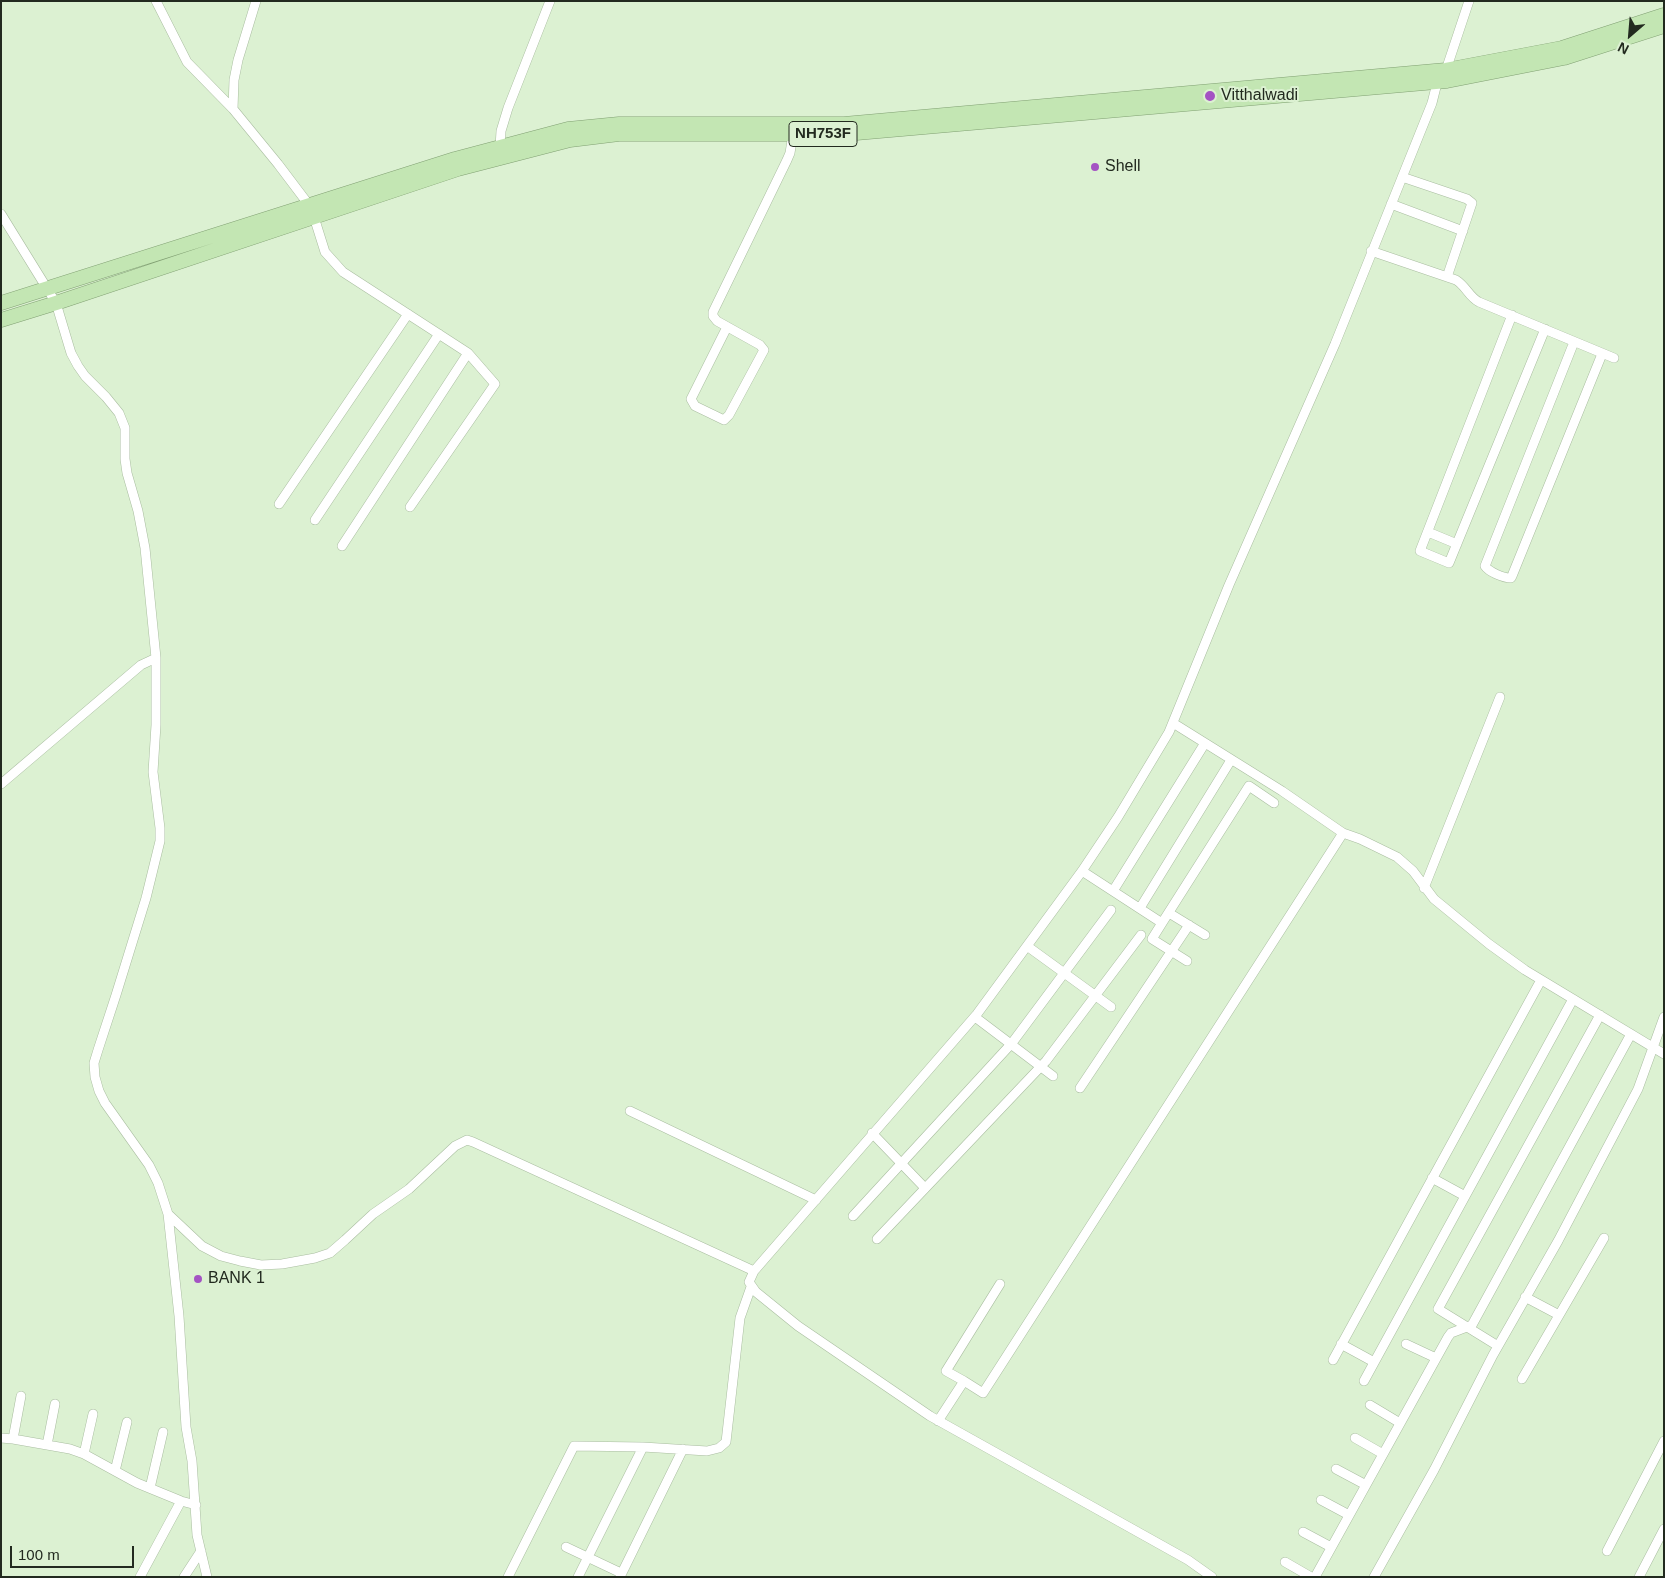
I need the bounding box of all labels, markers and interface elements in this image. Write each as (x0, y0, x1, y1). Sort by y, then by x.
north arrow (1605, 10, 1655, 60)
text: N (1615, 39, 1631, 58)
place label: Vitthalwadi (1221, 86, 1298, 106)
marker: Vitthalwadi (1203, 89, 1217, 103)
road number: NH753F (789, 122, 857, 146)
place label: Shell (1105, 157, 1141, 177)
marker: Shell (1089, 161, 1101, 173)
place label: BANK 1 (208, 1269, 265, 1289)
marker: BANK 1 (192, 1273, 204, 1285)
scale bar (12, 1536, 136, 1568)
text: 100 m (18, 1546, 60, 1563)

